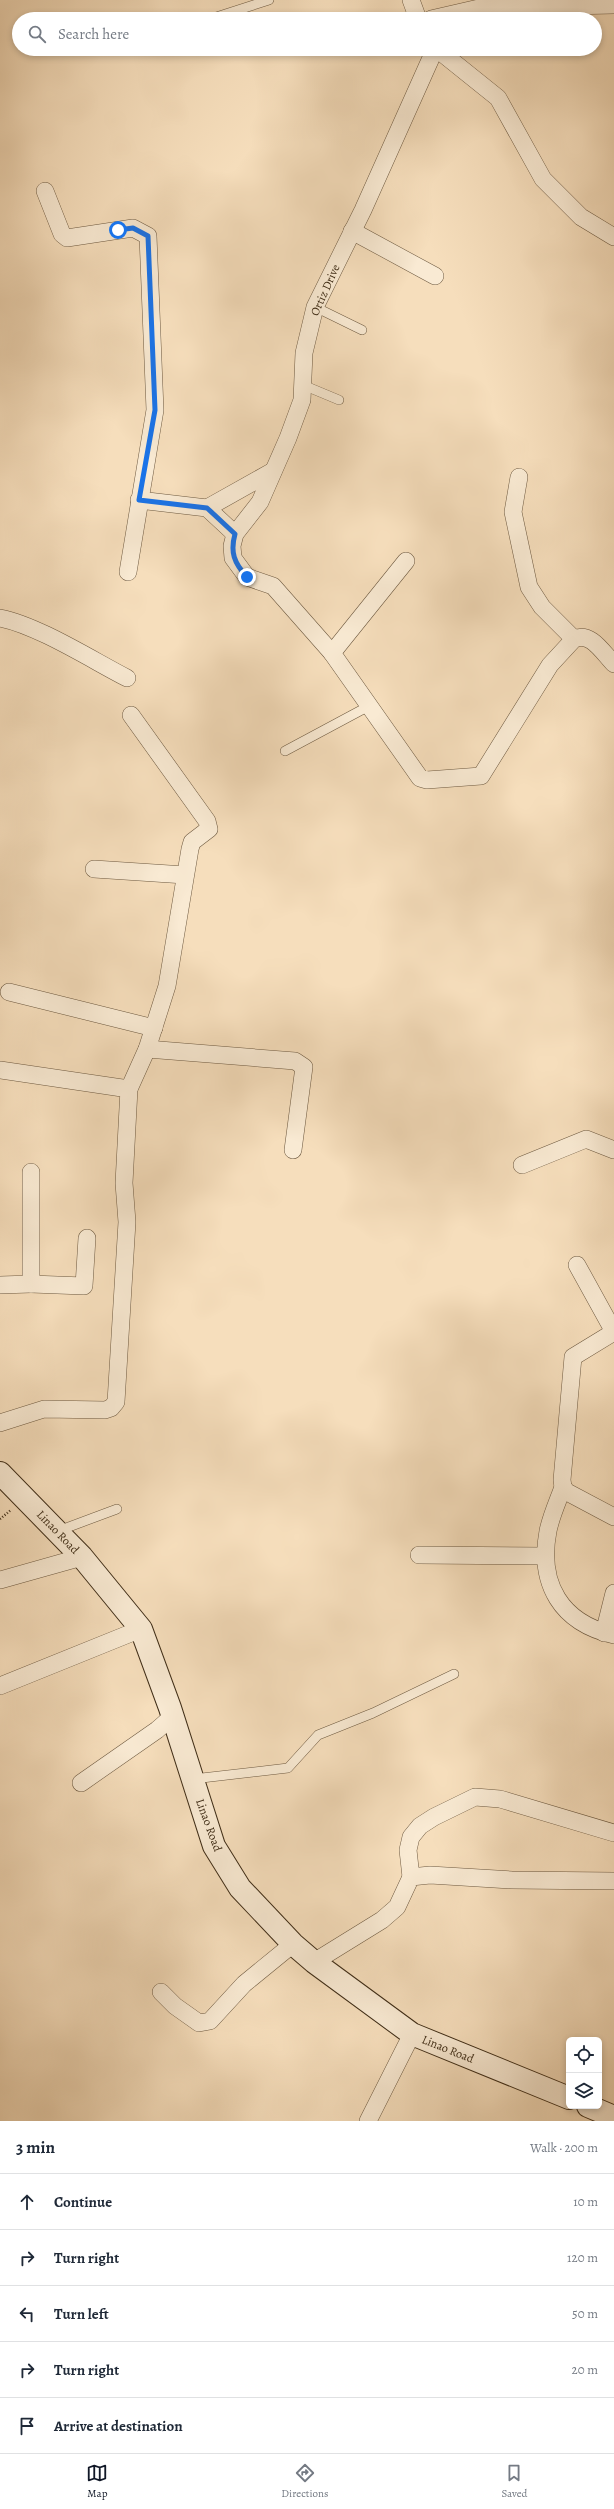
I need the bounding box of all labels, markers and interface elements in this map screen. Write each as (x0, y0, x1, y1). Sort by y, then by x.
search box (12, 12, 602, 56)
icon: search (26, 23, 48, 45)
text: Search here (58, 24, 129, 44)
route start (109, 221, 127, 239)
street label: Ortiz Drive (306, 262, 344, 318)
route end (238, 568, 256, 586)
street label: Linao Road (33, 1507, 83, 1558)
street label: Linao Road (192, 1796, 226, 1854)
street label: Linao Road (420, 2031, 477, 2067)
map controls (566, 2037, 602, 2109)
button: locate (566, 2037, 602, 2073)
button: layers (566, 2073, 602, 2109)
text: 3 min (16, 2136, 55, 2159)
text: Walk · 200 m (530, 2139, 598, 2156)
icon: ahead (16, 2191, 38, 2213)
text: Continue (54, 2192, 112, 2212)
text: 10 m (573, 2193, 598, 2210)
icon: right (16, 2247, 38, 2269)
text: Turn right (54, 2248, 119, 2268)
text: 120 m (567, 2249, 598, 2266)
icon: left (16, 2303, 38, 2325)
text: Turn left (54, 2304, 109, 2324)
text: 50 m (572, 2305, 598, 2322)
icon: right (16, 2359, 38, 2381)
text: Turn right (54, 2360, 119, 2380)
text: 20 m (572, 2361, 598, 2378)
icon: arrive (16, 2415, 38, 2437)
text: Arrive at destination (54, 2416, 183, 2436)
tab: Map (86, 2462, 108, 2501)
tab: Directions (281, 2462, 329, 2501)
tab: Saved (501, 2462, 528, 2501)

